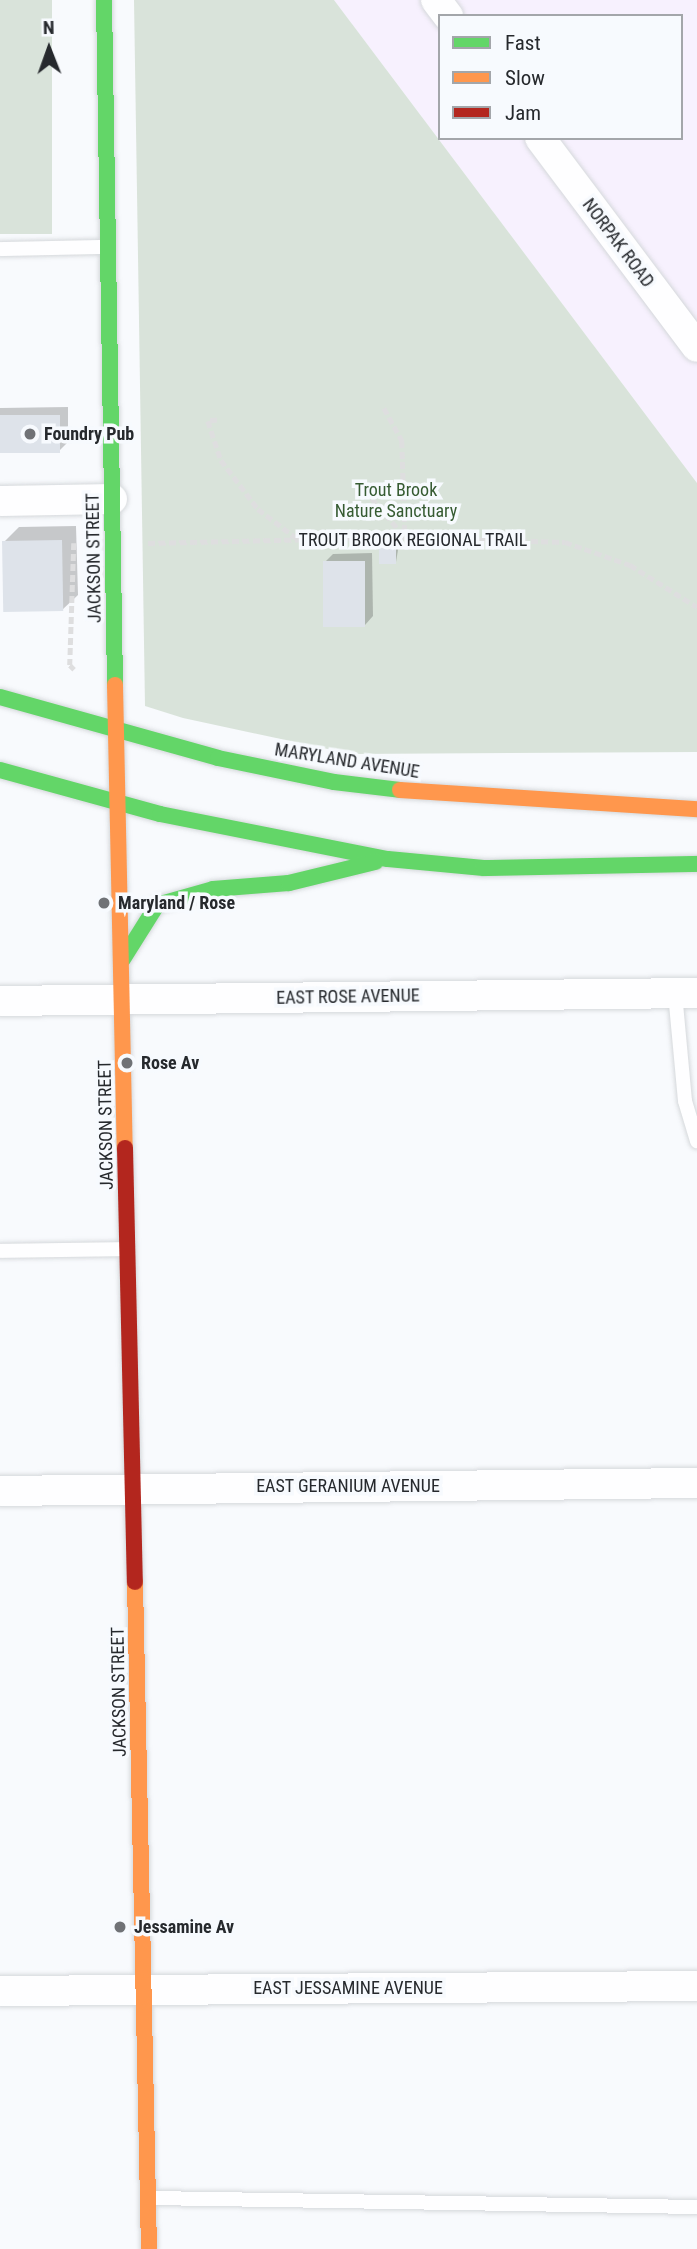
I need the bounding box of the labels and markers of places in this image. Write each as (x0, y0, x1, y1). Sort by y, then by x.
place label: Foundry Pub (44, 423, 134, 445)
marker: Foundry Pub (22, 426, 38, 442)
place label: Maryland / Rose (118, 892, 235, 914)
marker: Maryland / Rose (96, 895, 112, 911)
place label: Rose Av (141, 1052, 199, 1074)
marker: Rose Av (119, 1055, 135, 1071)
place label: Jessamine Av (134, 1916, 234, 1938)
marker: Jessamine Av (112, 1919, 128, 1935)

